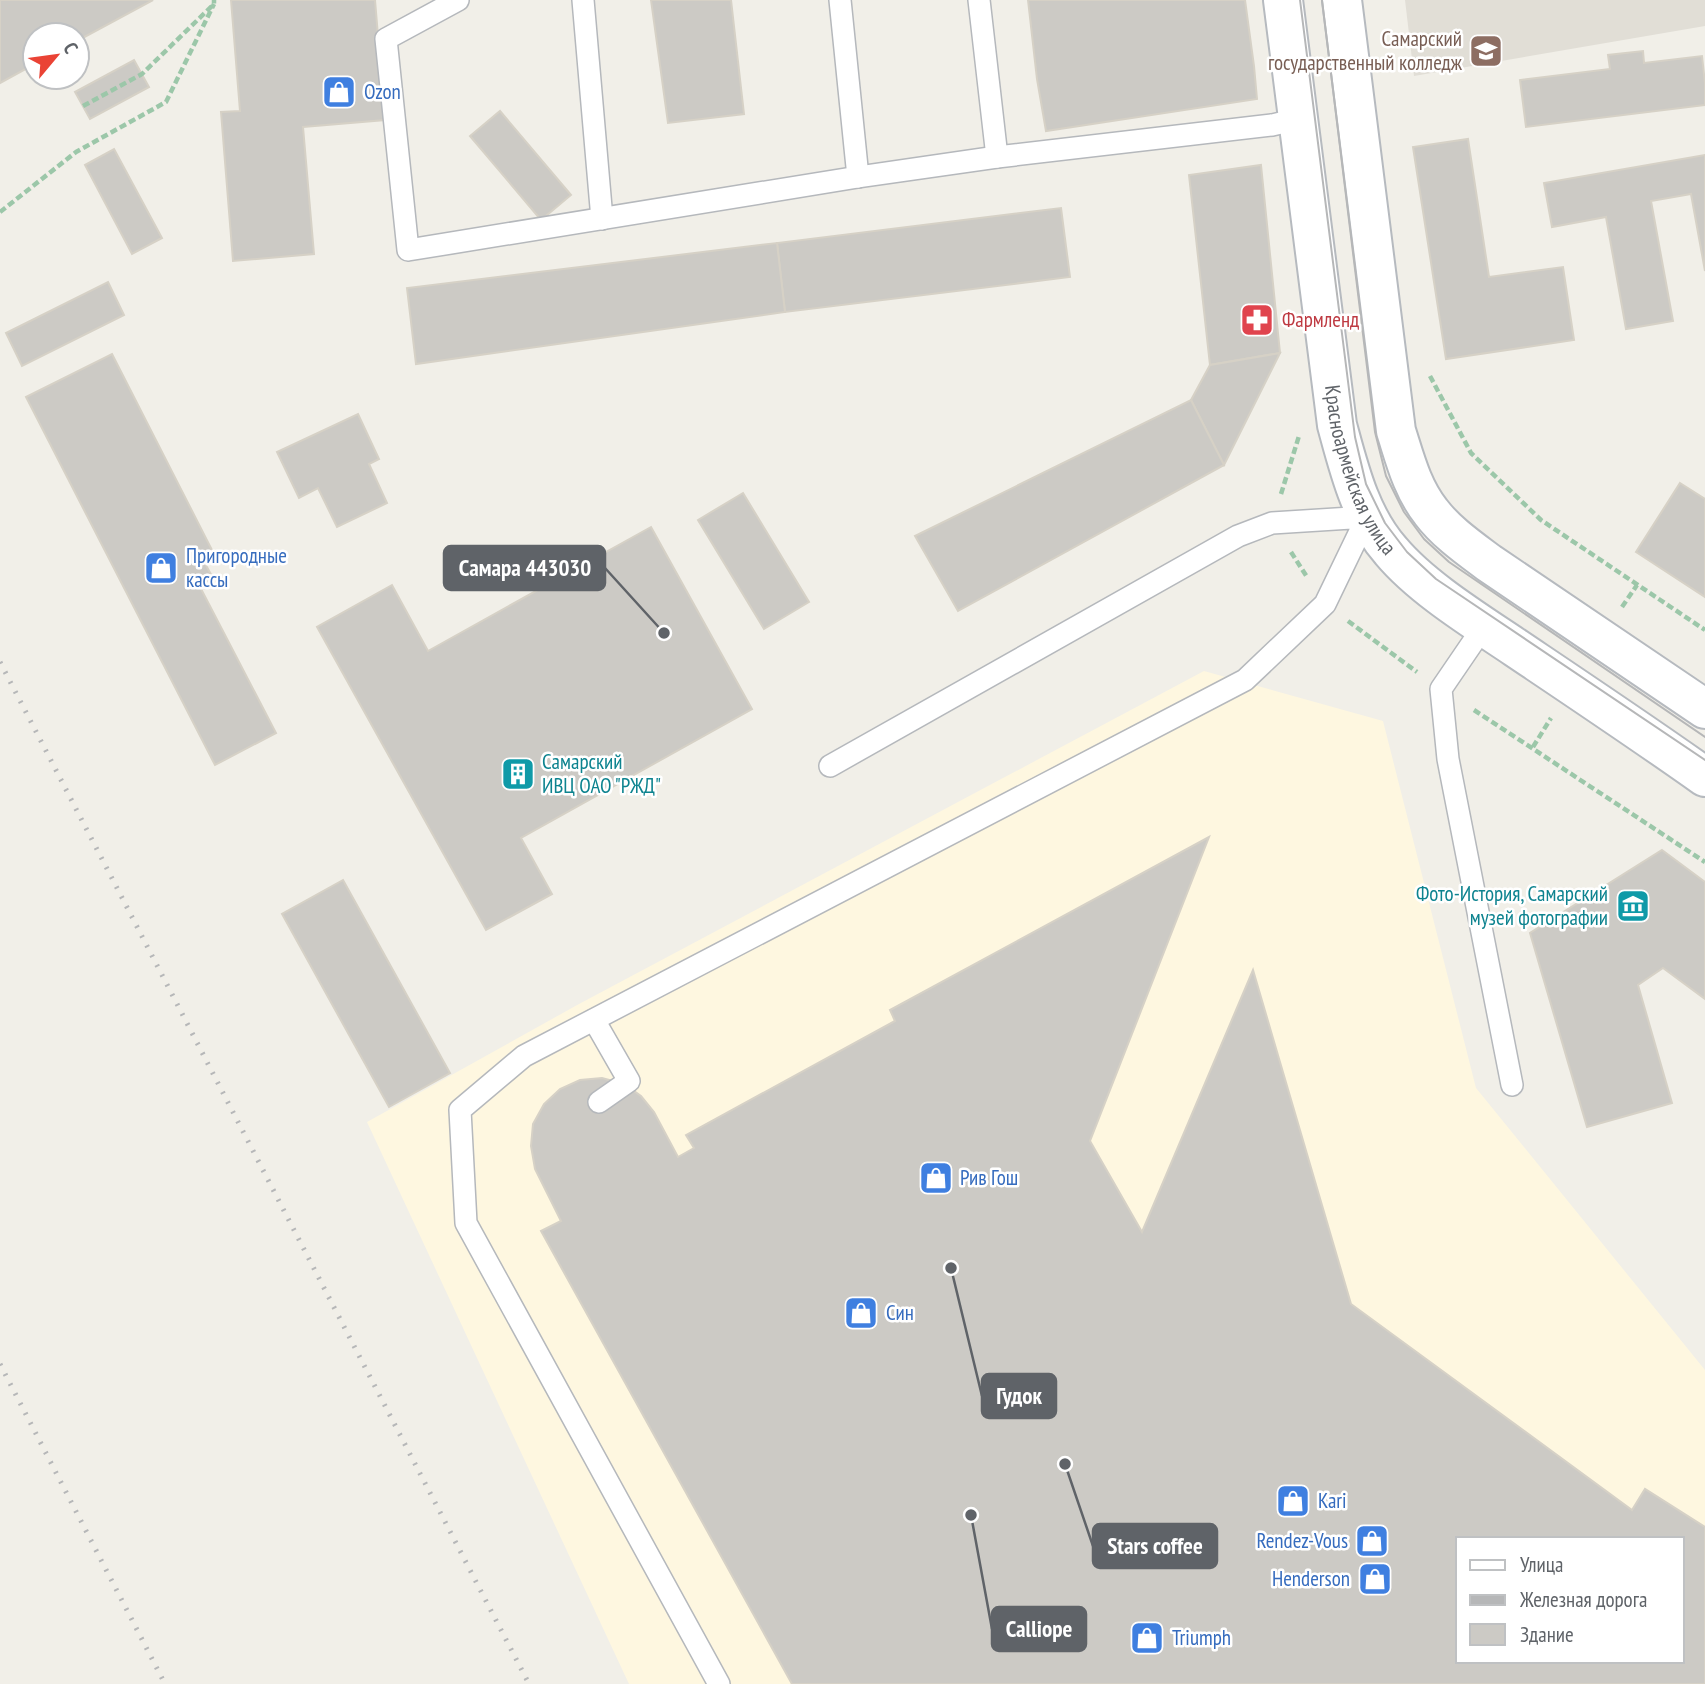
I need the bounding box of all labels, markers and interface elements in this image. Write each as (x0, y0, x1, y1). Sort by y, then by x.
north arrow (21, 21, 91, 91)
place label: Самарский государственный колледж (1268, 25, 1463, 76)
school or university icon: Самарский государственный колледж (1467, 32, 1505, 70)
text: С (58, 38, 84, 58)
shop icon: Ozon (320, 73, 358, 111)
place label: Ozon (364, 78, 401, 105)
pharmacy icon: Фармленд (1238, 301, 1276, 339)
place label: Фармленд (1282, 306, 1359, 333)
street label: Красноармейская улица (1319, 383, 1402, 560)
place label: Пригородные кассы (186, 542, 287, 593)
callout: Самара 443030 (444, 546, 605, 590)
shop icon: Пригородные кассы (142, 549, 180, 587)
text: Самара 443030 (459, 553, 591, 582)
place label: Самарский ИВЦ ОАО "РЖД" (542, 748, 661, 799)
building icon: Самарский ИВЦ ОАО "РЖД" (499, 755, 537, 793)
place label: Фото-История, Самарский музей фотографии (1416, 880, 1608, 931)
museum icon: Фото-История, Самарский музей фотографии (1614, 887, 1652, 925)
shop icon: Рив Гош (917, 1159, 955, 1197)
place label: Рив Гош (960, 1164, 1018, 1191)
shop icon: Син (842, 1294, 880, 1332)
place label: Син (886, 1299, 914, 1326)
callout: Гудок (982, 1374, 1056, 1418)
text: Гудок (996, 1381, 1042, 1410)
shop icon: Kari (1274, 1482, 1312, 1520)
place label: Kari (1318, 1487, 1347, 1514)
shop icon: Rendez-Vous (1353, 1522, 1391, 1560)
callout: Stars coffee (1093, 1524, 1217, 1568)
place label: Rendez-Vous (1256, 1527, 1348, 1554)
text: Stars coffee (1107, 1531, 1203, 1560)
legend (1456, 1537, 1684, 1663)
text: Улица (1520, 1551, 1563, 1578)
shop icon: Henderson (1356, 1560, 1394, 1598)
place label: Henderson (1272, 1565, 1350, 1592)
text: Железная дорога (1519, 1586, 1647, 1613)
callout: Calliope (992, 1607, 1086, 1651)
text: Calliope (1006, 1614, 1072, 1643)
shop icon: Triumph (1128, 1619, 1166, 1657)
text: Здание (1520, 1621, 1574, 1648)
place label: Triumph (1172, 1624, 1231, 1651)

